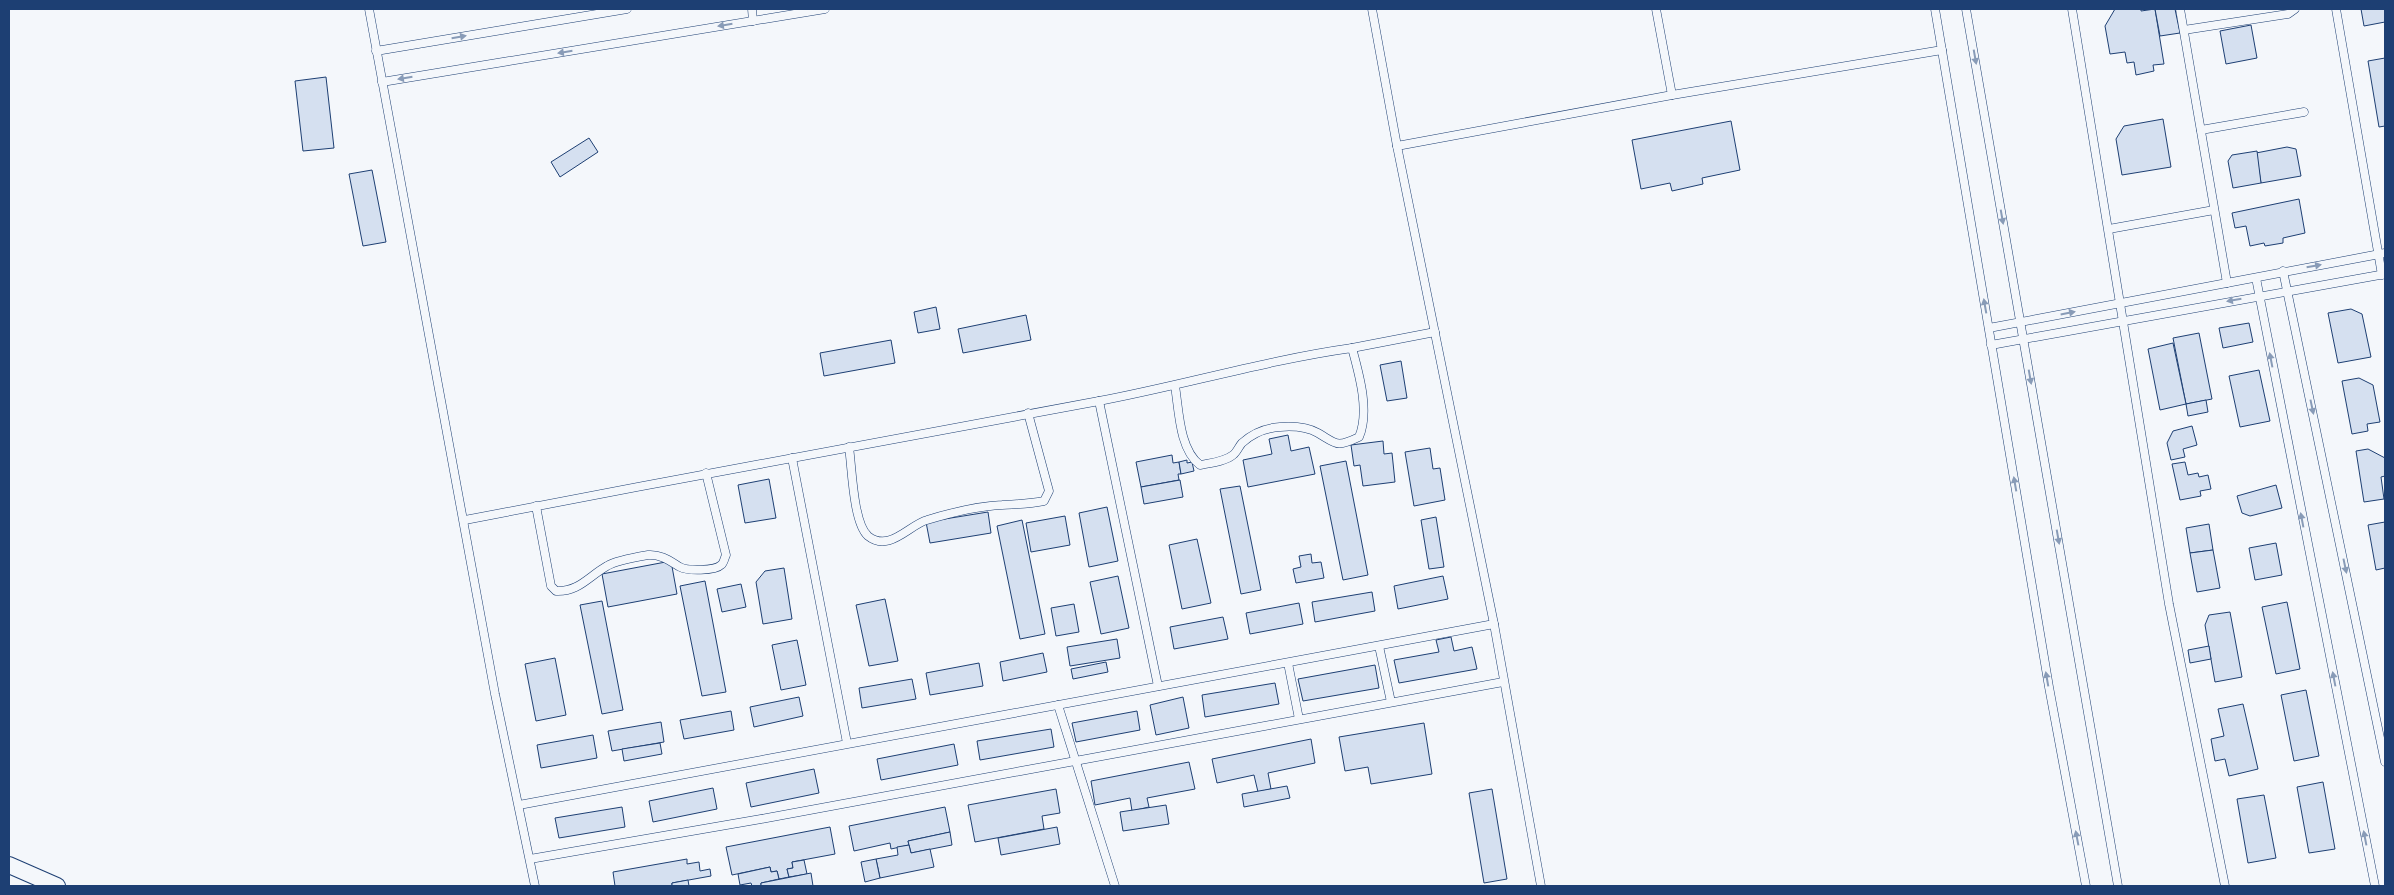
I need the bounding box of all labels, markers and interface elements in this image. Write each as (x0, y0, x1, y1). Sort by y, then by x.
one-way arrow (717, 22, 733, 30)
one-way arrow (451, 33, 467, 41)
one-way arrow (557, 48, 573, 56)
one-way arrow (1971, 49, 1979, 65)
one-way arrow (396, 74, 412, 82)
one-way arrow (1999, 209, 2007, 225)
one-way arrow (2306, 261, 2322, 269)
one-way arrow (2225, 297, 2241, 305)
one-way arrow (1981, 298, 1989, 314)
one-way arrow (2061, 308, 2077, 316)
one-way arrow (2267, 353, 2275, 368)
one-way arrow (2027, 369, 2035, 385)
one-way arrow (2308, 400, 2316, 416)
one-way arrow (2010, 476, 2018, 492)
one-way arrow (2298, 511, 2306, 527)
one-way arrow (2054, 530, 2062, 546)
one-way arrow (2341, 559, 2349, 575)
one-way arrow (2043, 670, 2051, 686)
one-way arrow (2330, 671, 2338, 687)
one-way arrow (2073, 830, 2081, 846)
one-way arrow (2361, 830, 2369, 846)

